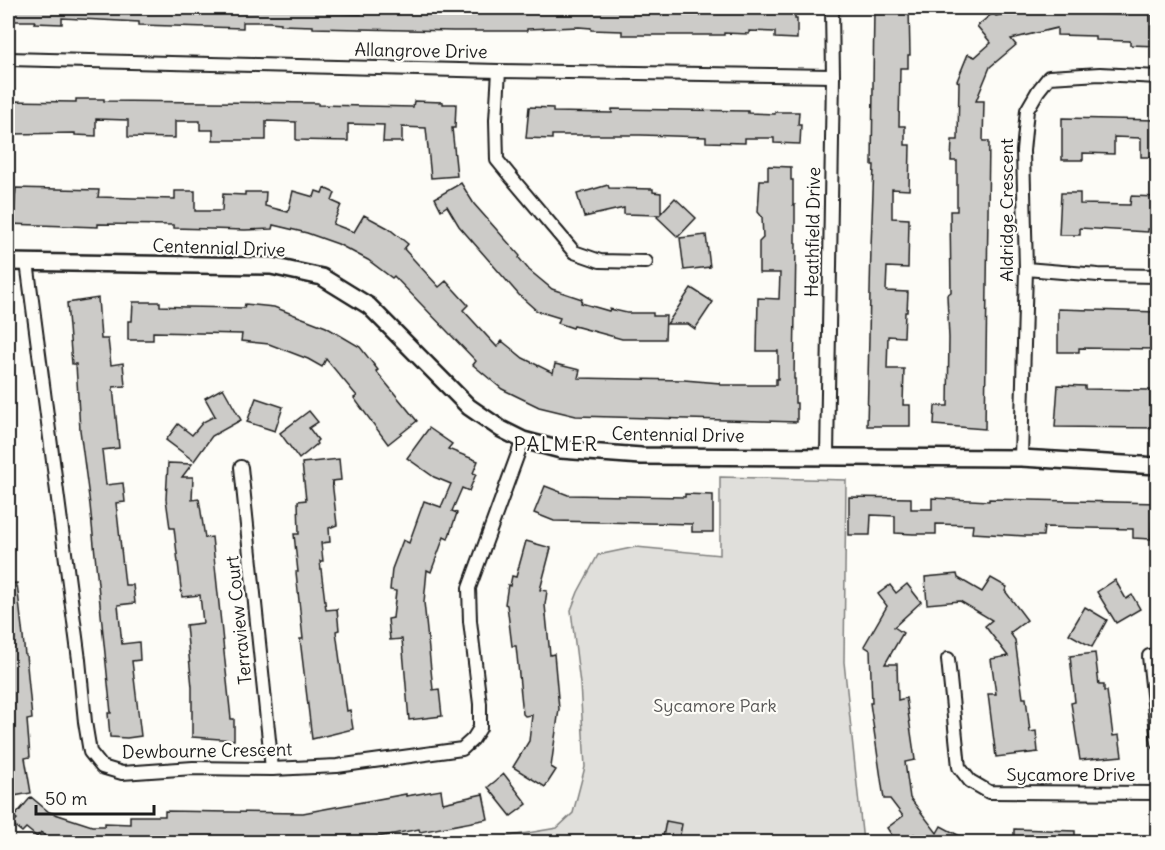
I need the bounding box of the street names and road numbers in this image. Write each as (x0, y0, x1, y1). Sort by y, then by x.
street label: Allangrove Drive (354, 38, 488, 63)
street label: Aldridge Crescent (995, 138, 1018, 282)
street label: Heathfield Drive (800, 167, 825, 297)
street label: Centennial Drive (152, 234, 286, 261)
street label: Centennial Drive (611, 422, 745, 447)
street label: Terraview Court (220, 555, 257, 686)
street label: Dewbourne Crescent (122, 738, 292, 763)
street label: Sycamore Drive (1007, 763, 1135, 786)

